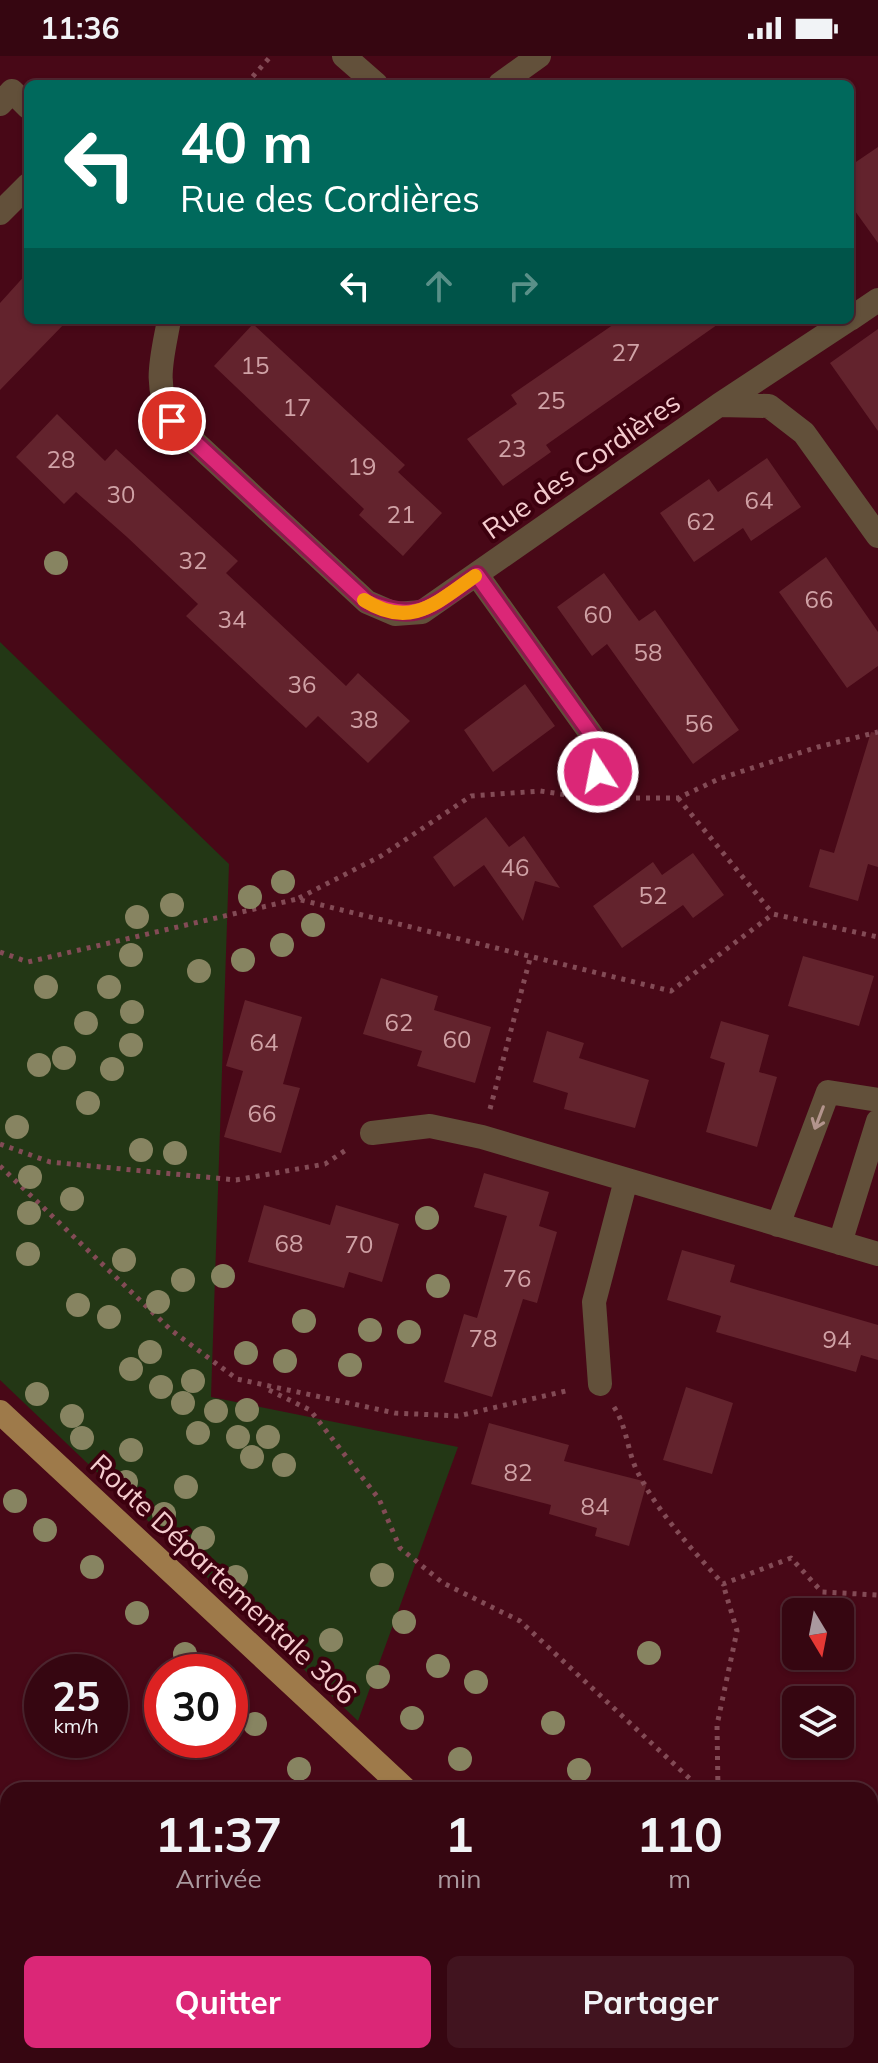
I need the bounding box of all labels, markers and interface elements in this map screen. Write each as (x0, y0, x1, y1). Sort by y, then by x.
text: 11:36 (40, 9, 119, 47)
text: 40 m (180, 107, 313, 177)
icon: left (48, 112, 152, 216)
text: Rue des Cordières (180, 176, 480, 221)
icon: left (333, 264, 377, 308)
icon: ahead (417, 264, 461, 308)
icon: right (501, 264, 545, 308)
house number: 27 (612, 337, 640, 367)
house number: 15 (241, 350, 269, 380)
street label: Rue des Cordières (475, 384, 687, 546)
house number: 25 (537, 385, 565, 415)
pin (138, 387, 206, 455)
house number: 17 (283, 392, 311, 422)
icon: arrive (150, 399, 194, 443)
house number: 23 (498, 433, 526, 463)
house number: 28 (47, 444, 75, 474)
house number: 19 (348, 451, 376, 481)
house number: 30 (107, 479, 135, 509)
house number: 64 (745, 485, 773, 515)
house number: 21 (387, 499, 415, 529)
house number: 62 (687, 506, 715, 536)
house number: 32 (179, 545, 207, 575)
house number: 66 (805, 584, 833, 614)
house number: 60 (584, 599, 612, 629)
house number: 34 (218, 604, 246, 634)
house number: 58 (634, 637, 662, 667)
house number: 36 (288, 669, 316, 699)
house number: 38 (350, 704, 378, 734)
house number: 56 (685, 708, 713, 738)
position arrow (556, 730, 640, 814)
house number: 46 (501, 852, 529, 882)
house number: 52 (639, 880, 667, 910)
house number: 62 (385, 1007, 413, 1037)
house number: 60 (443, 1024, 471, 1054)
house number: 64 (250, 1027, 278, 1057)
house number: 66 (248, 1098, 276, 1128)
one-way arrow (811, 1105, 825, 1130)
house number: 68 (275, 1228, 303, 1258)
house number: 70 (345, 1229, 373, 1259)
house number: 76 (503, 1263, 531, 1293)
house number: 78 (469, 1323, 497, 1353)
house number: 94 (823, 1324, 851, 1354)
street label: Route Départementale 306 (84, 1447, 364, 1711)
house number: 82 (504, 1457, 532, 1487)
house number: 84 (581, 1491, 609, 1521)
north arrow (782, 1598, 854, 1670)
map controls (782, 1598, 854, 1758)
speed limit sign: 30 (144, 1654, 248, 1758)
text: 25 (52, 1671, 100, 1721)
button: layers (782, 1686, 854, 1758)
text: km/h (53, 1713, 99, 1738)
text: 11:37 (155, 1804, 282, 1864)
text: 1 (445, 1804, 474, 1864)
text: 110 (637, 1804, 723, 1864)
text: Arrivée (176, 1862, 262, 1895)
text: min (437, 1862, 481, 1895)
text: m (668, 1862, 691, 1895)
button: Quitter (24, 1956, 431, 2048)
button: Partager (447, 1956, 854, 2048)

